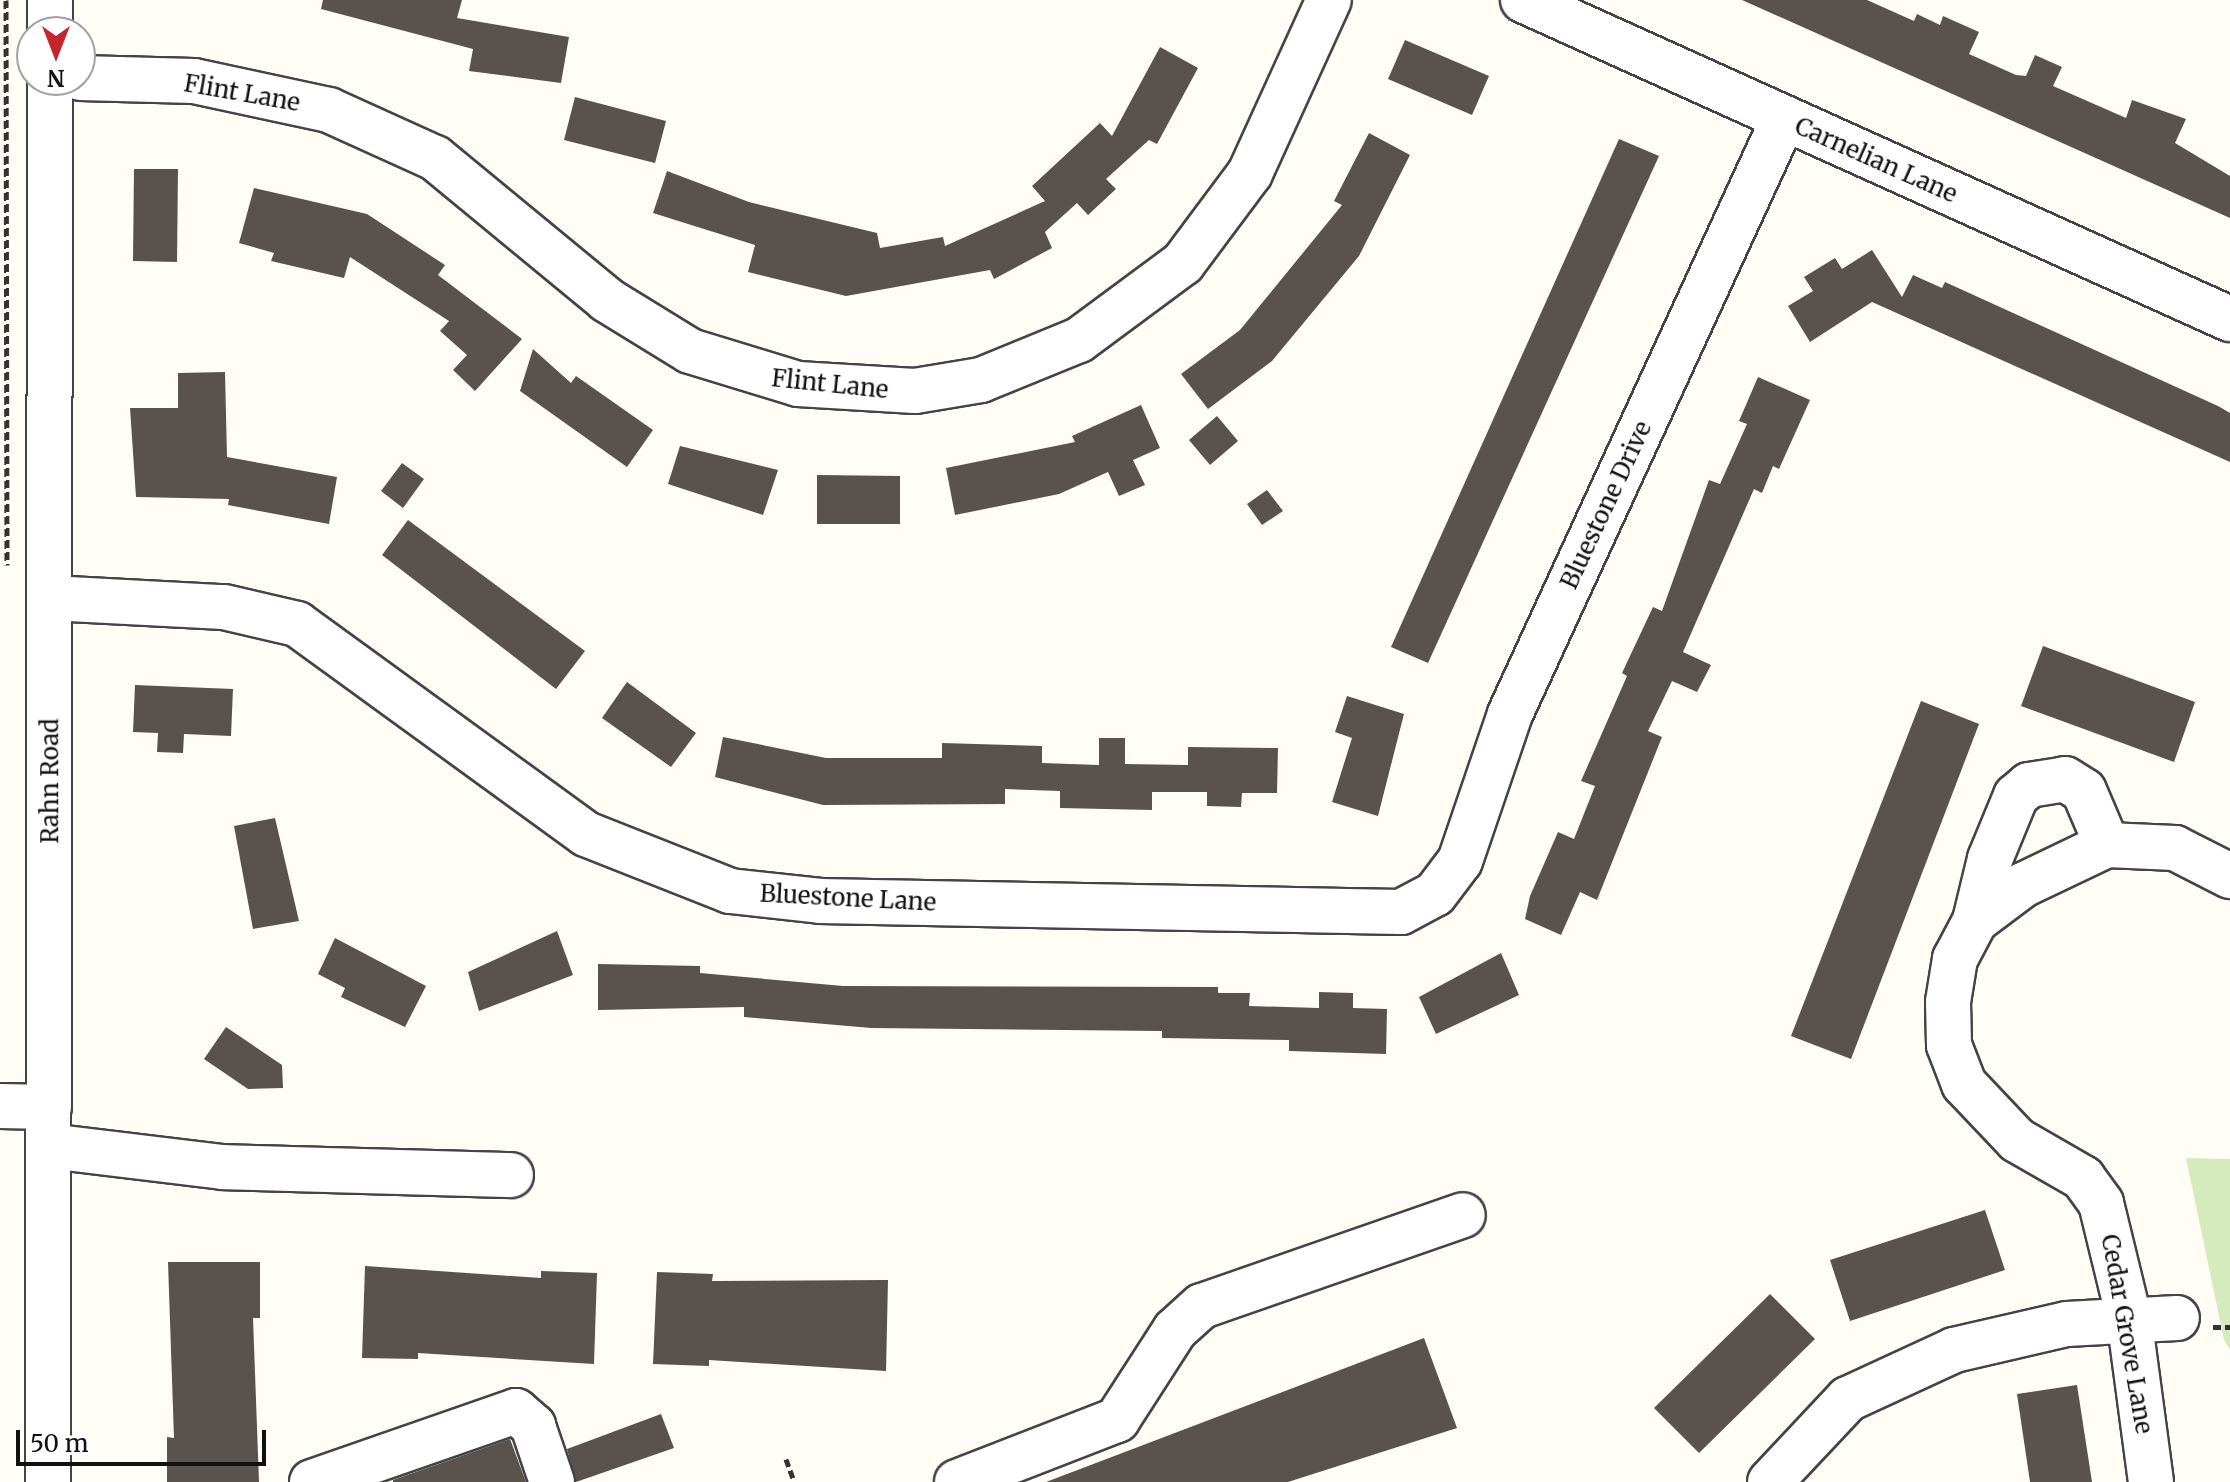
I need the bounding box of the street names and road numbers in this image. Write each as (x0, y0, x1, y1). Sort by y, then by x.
street label: Flint Lane (182, 69, 302, 117)
street label: Carnelian Lane (1790, 111, 1962, 209)
street label: Flint Lane (770, 364, 890, 404)
street label: Bluestone Drive (1555, 417, 1657, 593)
street label: Rahn Road (36, 718, 64, 844)
street label: Bluestone Lane (759, 879, 937, 917)
street label: Cedar Grove Lane (2095, 1232, 2159, 1436)

